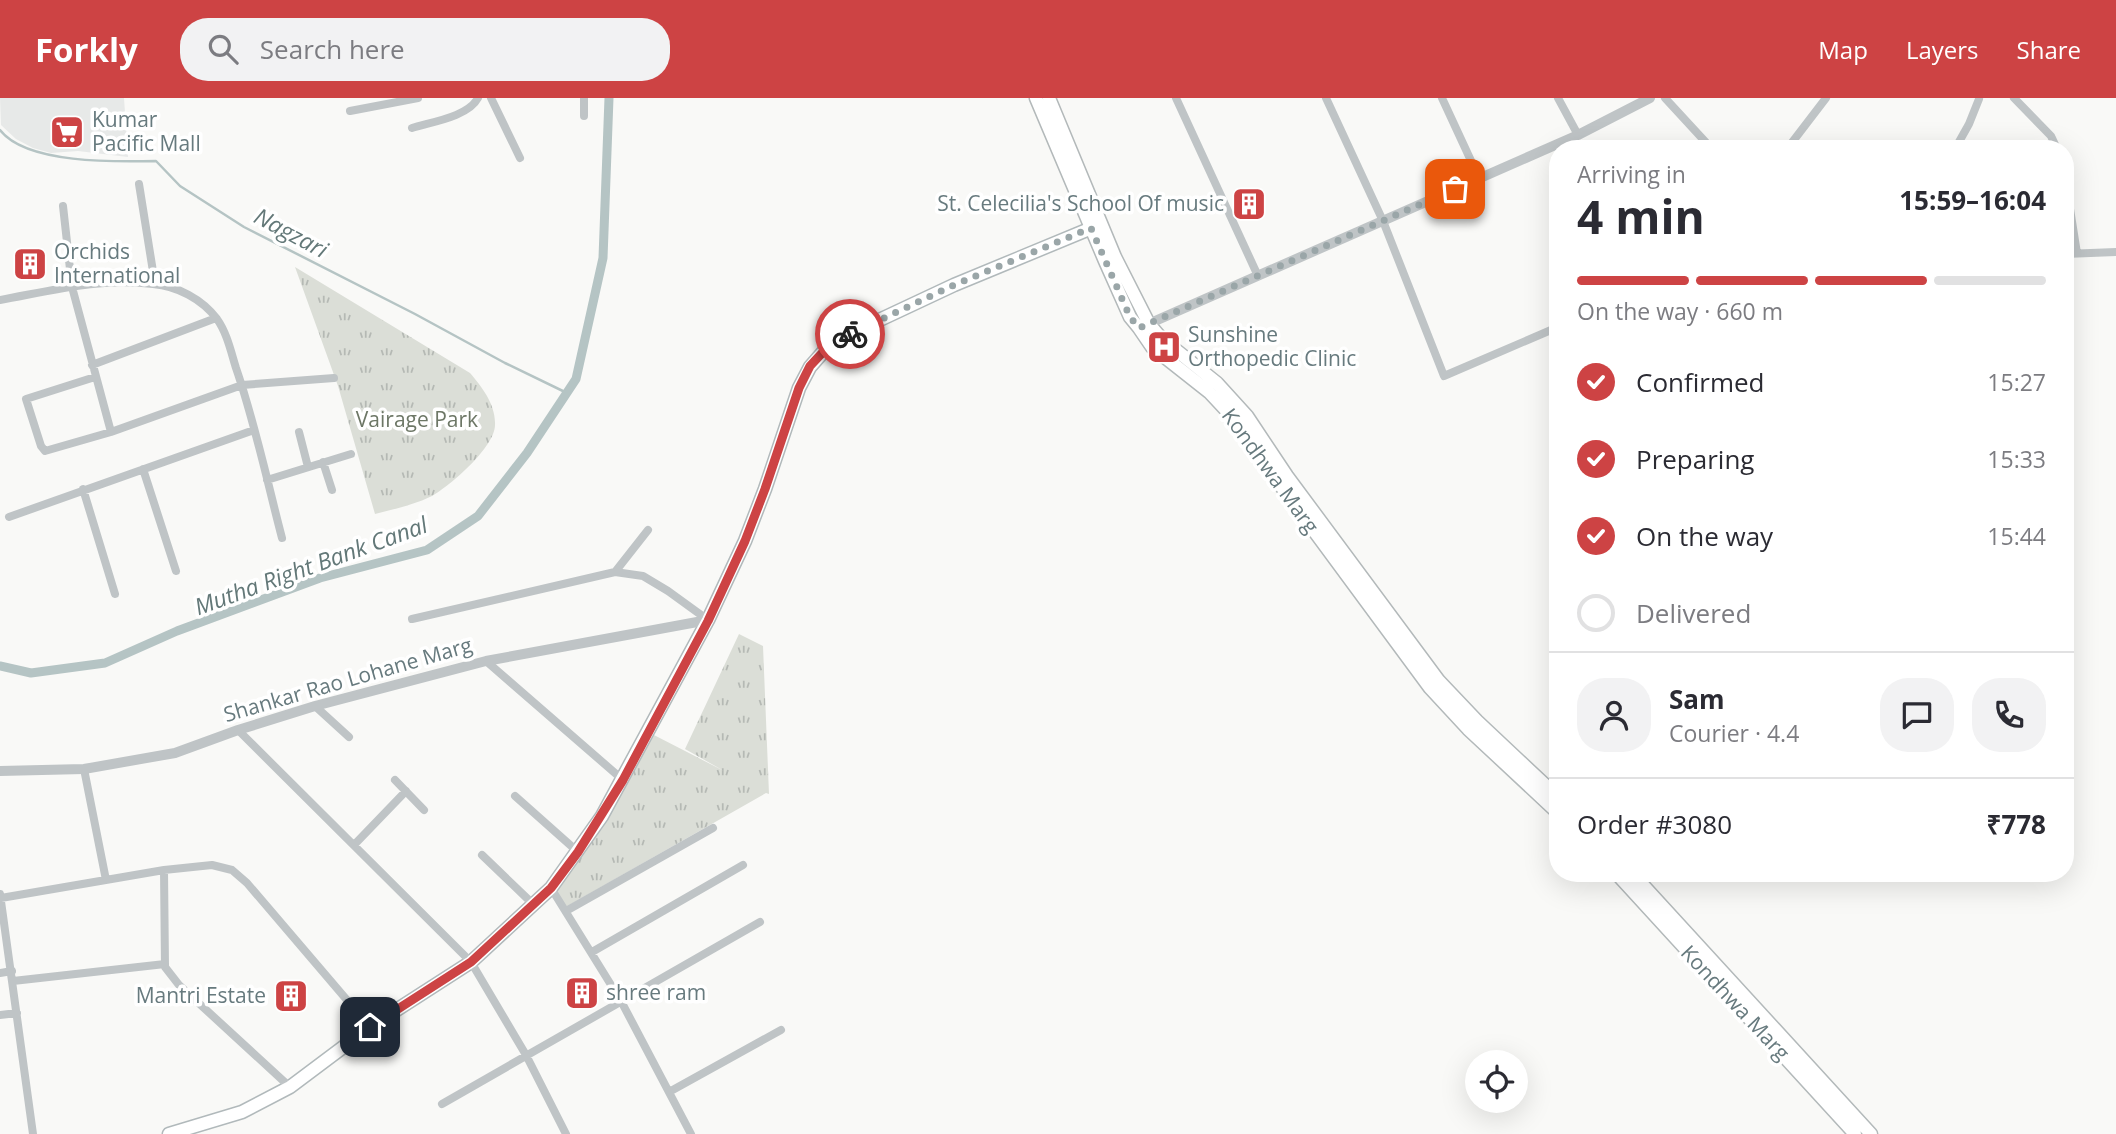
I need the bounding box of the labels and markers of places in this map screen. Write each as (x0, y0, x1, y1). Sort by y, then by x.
place label: Kumar Pacific Mall (92, 105, 201, 157)
supermarket icon: Kumar Pacific Mall (48, 113, 86, 151)
pin (1425, 159, 1485, 219)
building icon: St. Celecilia's School Of music (1230, 185, 1268, 223)
place label: St. Celecilia's School Of music (937, 189, 1224, 217)
place label: Orchids International (54, 237, 180, 289)
building icon: Orchids International (11, 245, 49, 283)
place label: Sunshine Orthopedic Clinic (1188, 320, 1356, 372)
hospital icon: Sunshine Orthopedic Clinic (1145, 328, 1183, 366)
building icon: shree ram (563, 974, 601, 1012)
building icon: Mantri Estate (272, 977, 310, 1015)
place label: shree ram (606, 978, 706, 1006)
place label: Mantri Estate (136, 981, 266, 1009)
pin (340, 997, 400, 1057)

